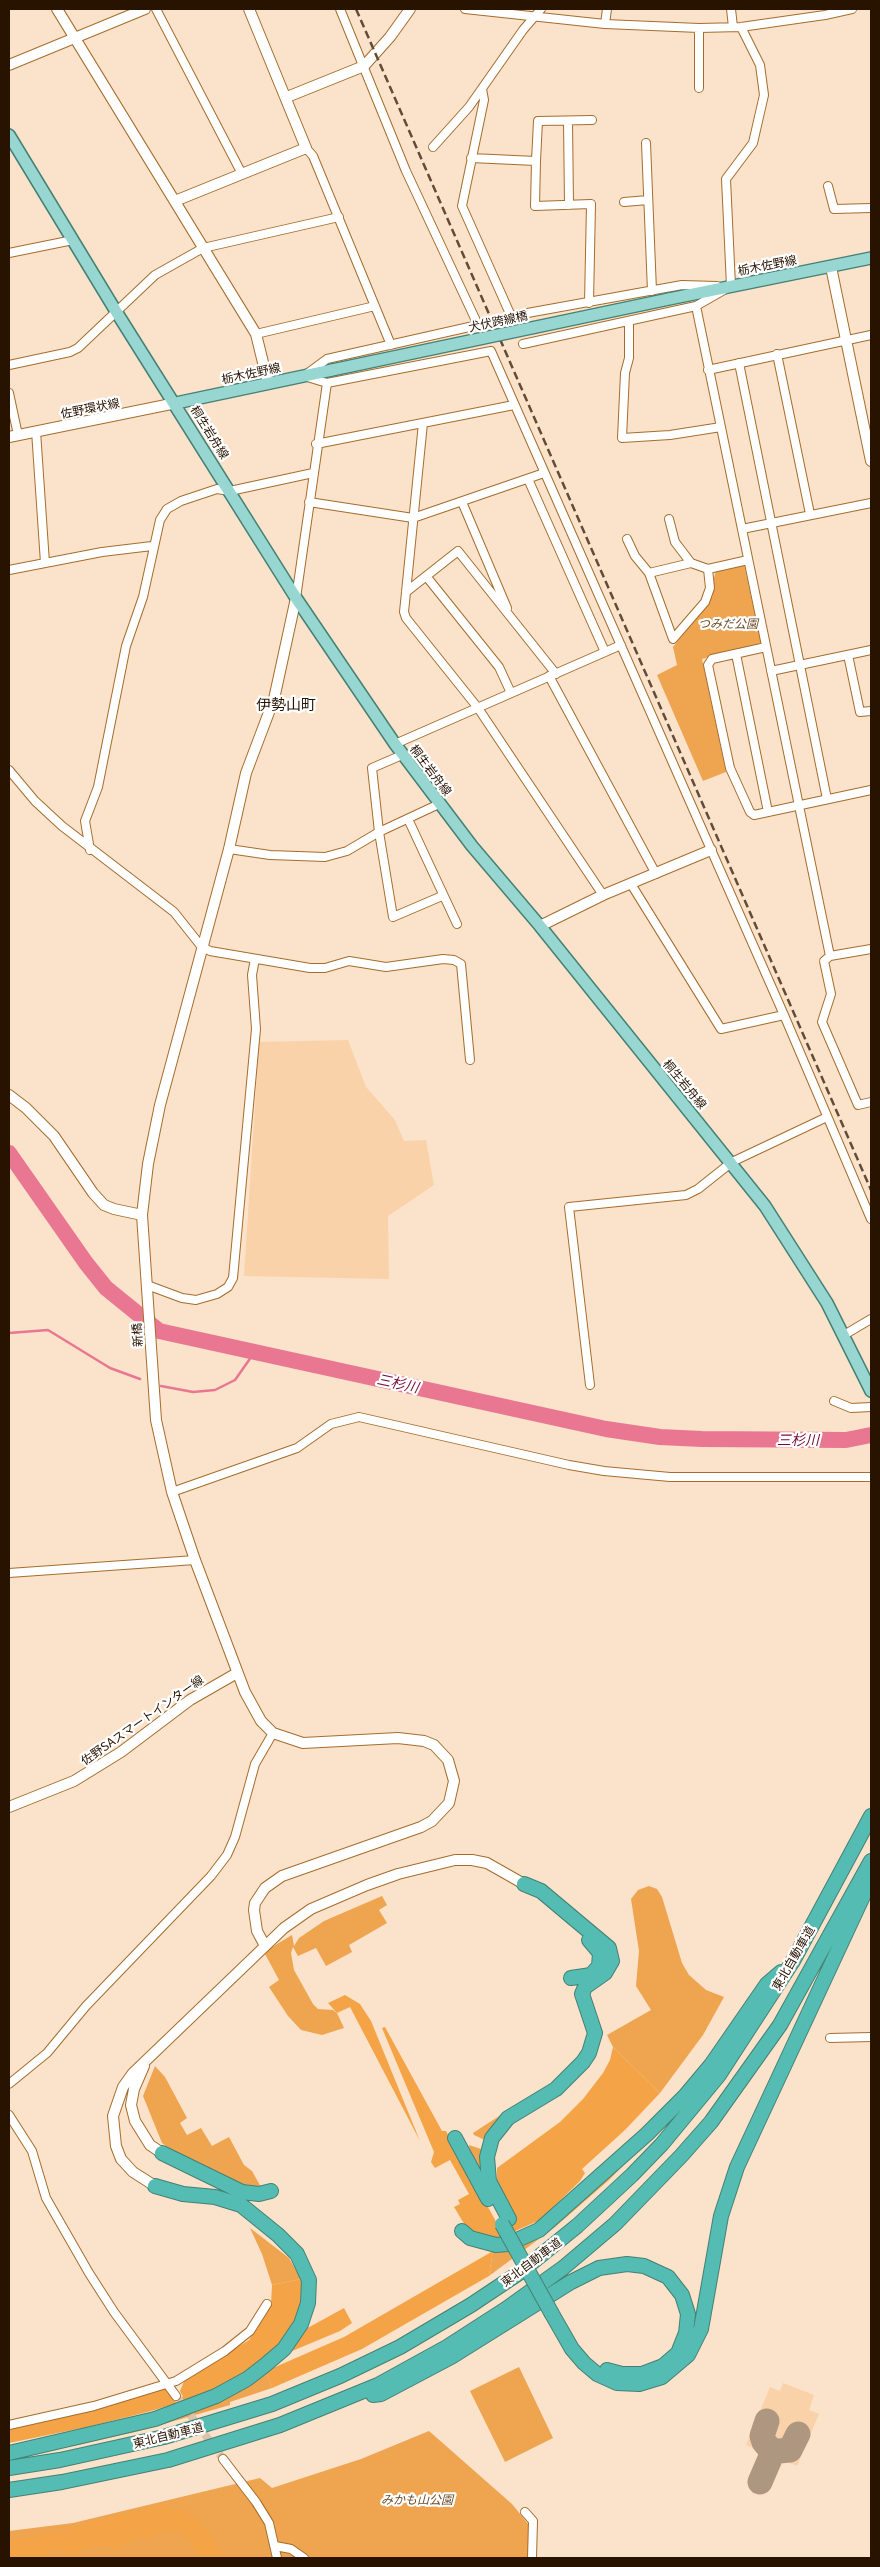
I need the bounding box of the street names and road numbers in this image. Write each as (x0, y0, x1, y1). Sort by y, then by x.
street label: 栃木佐野線 (736, 252, 798, 278)
street label: 犬伏跨線橋 (467, 308, 529, 334)
street label: 栃木佐野線 (220, 360, 282, 386)
street label: 佐野環状線 (59, 395, 121, 421)
street label: 桐生岩舟線 (188, 403, 232, 461)
street label: 桐生岩舟線 (407, 742, 455, 798)
street label: 桐生岩舟線 (660, 1056, 710, 1112)
street label: 新橋 (129, 1323, 145, 1347)
street label: 佐野SAスマートインター線 (78, 1672, 206, 1768)
street label: 東北自動車道 (769, 1923, 817, 1993)
street label: 東北自動車道 (498, 2235, 564, 2289)
street label: 東北自動車道 (131, 2419, 205, 2451)

